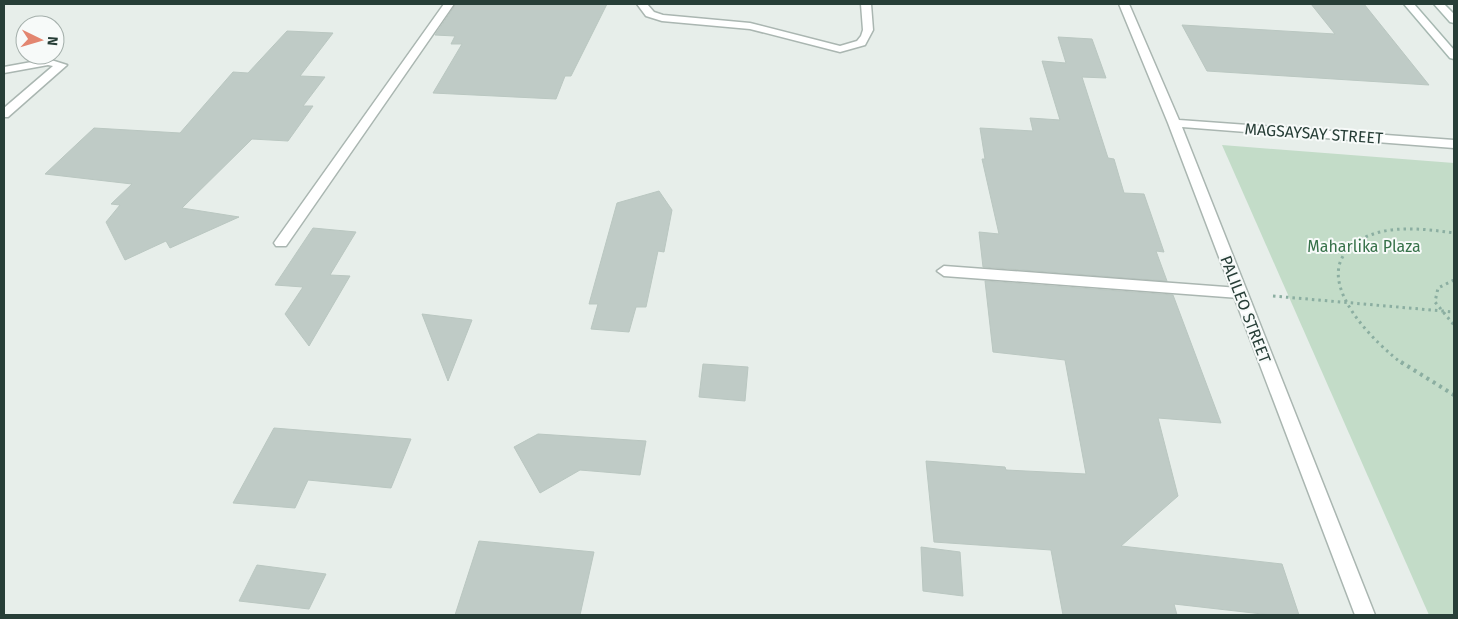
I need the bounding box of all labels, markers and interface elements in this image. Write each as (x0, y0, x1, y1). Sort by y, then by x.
north arrow (15, 15, 65, 65)
text: N (44, 36, 61, 46)
street label: MAGSAYSAY STREET (1244, 119, 1385, 148)
park label: Maharlika Plaza (1307, 237, 1421, 256)
street label: PALILEO STREET (1216, 253, 1275, 366)

